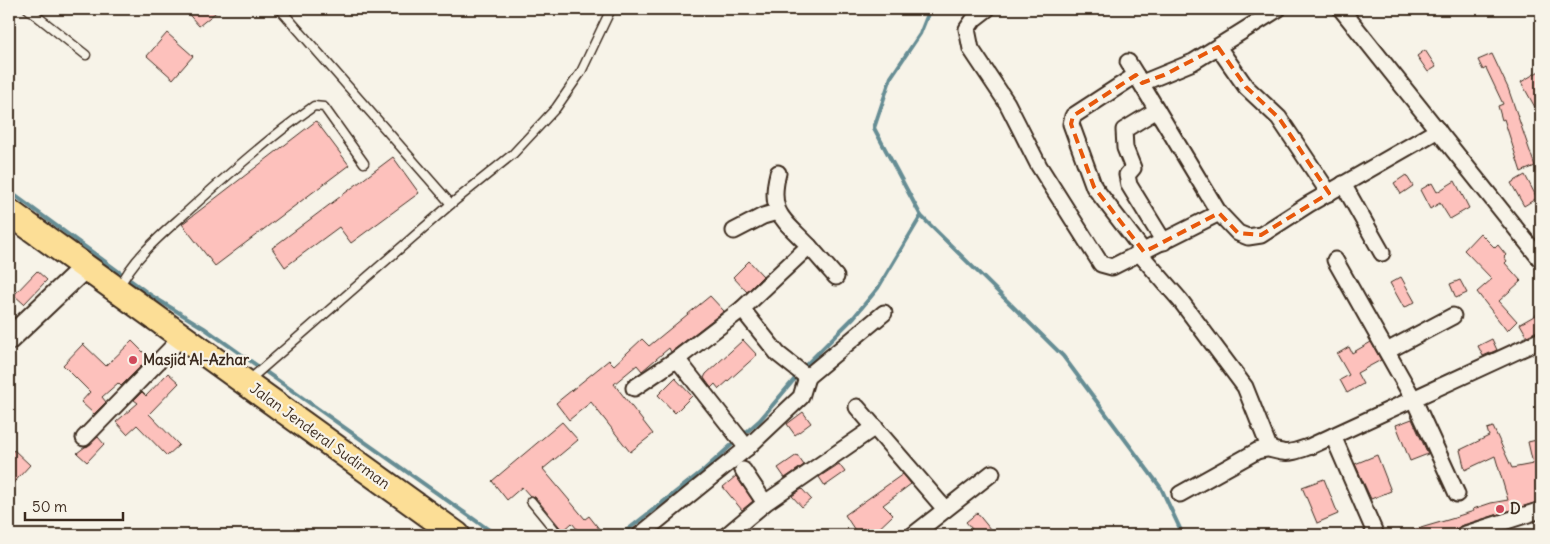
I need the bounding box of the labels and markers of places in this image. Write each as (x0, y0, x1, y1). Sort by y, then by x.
place label: Masjid Al-Azhar (143, 350, 250, 369)
marker: Masjid Al-Azhar (127, 354, 139, 366)
place label: D (1510, 499, 1521, 518)
marker: D (1494, 503, 1506, 515)

